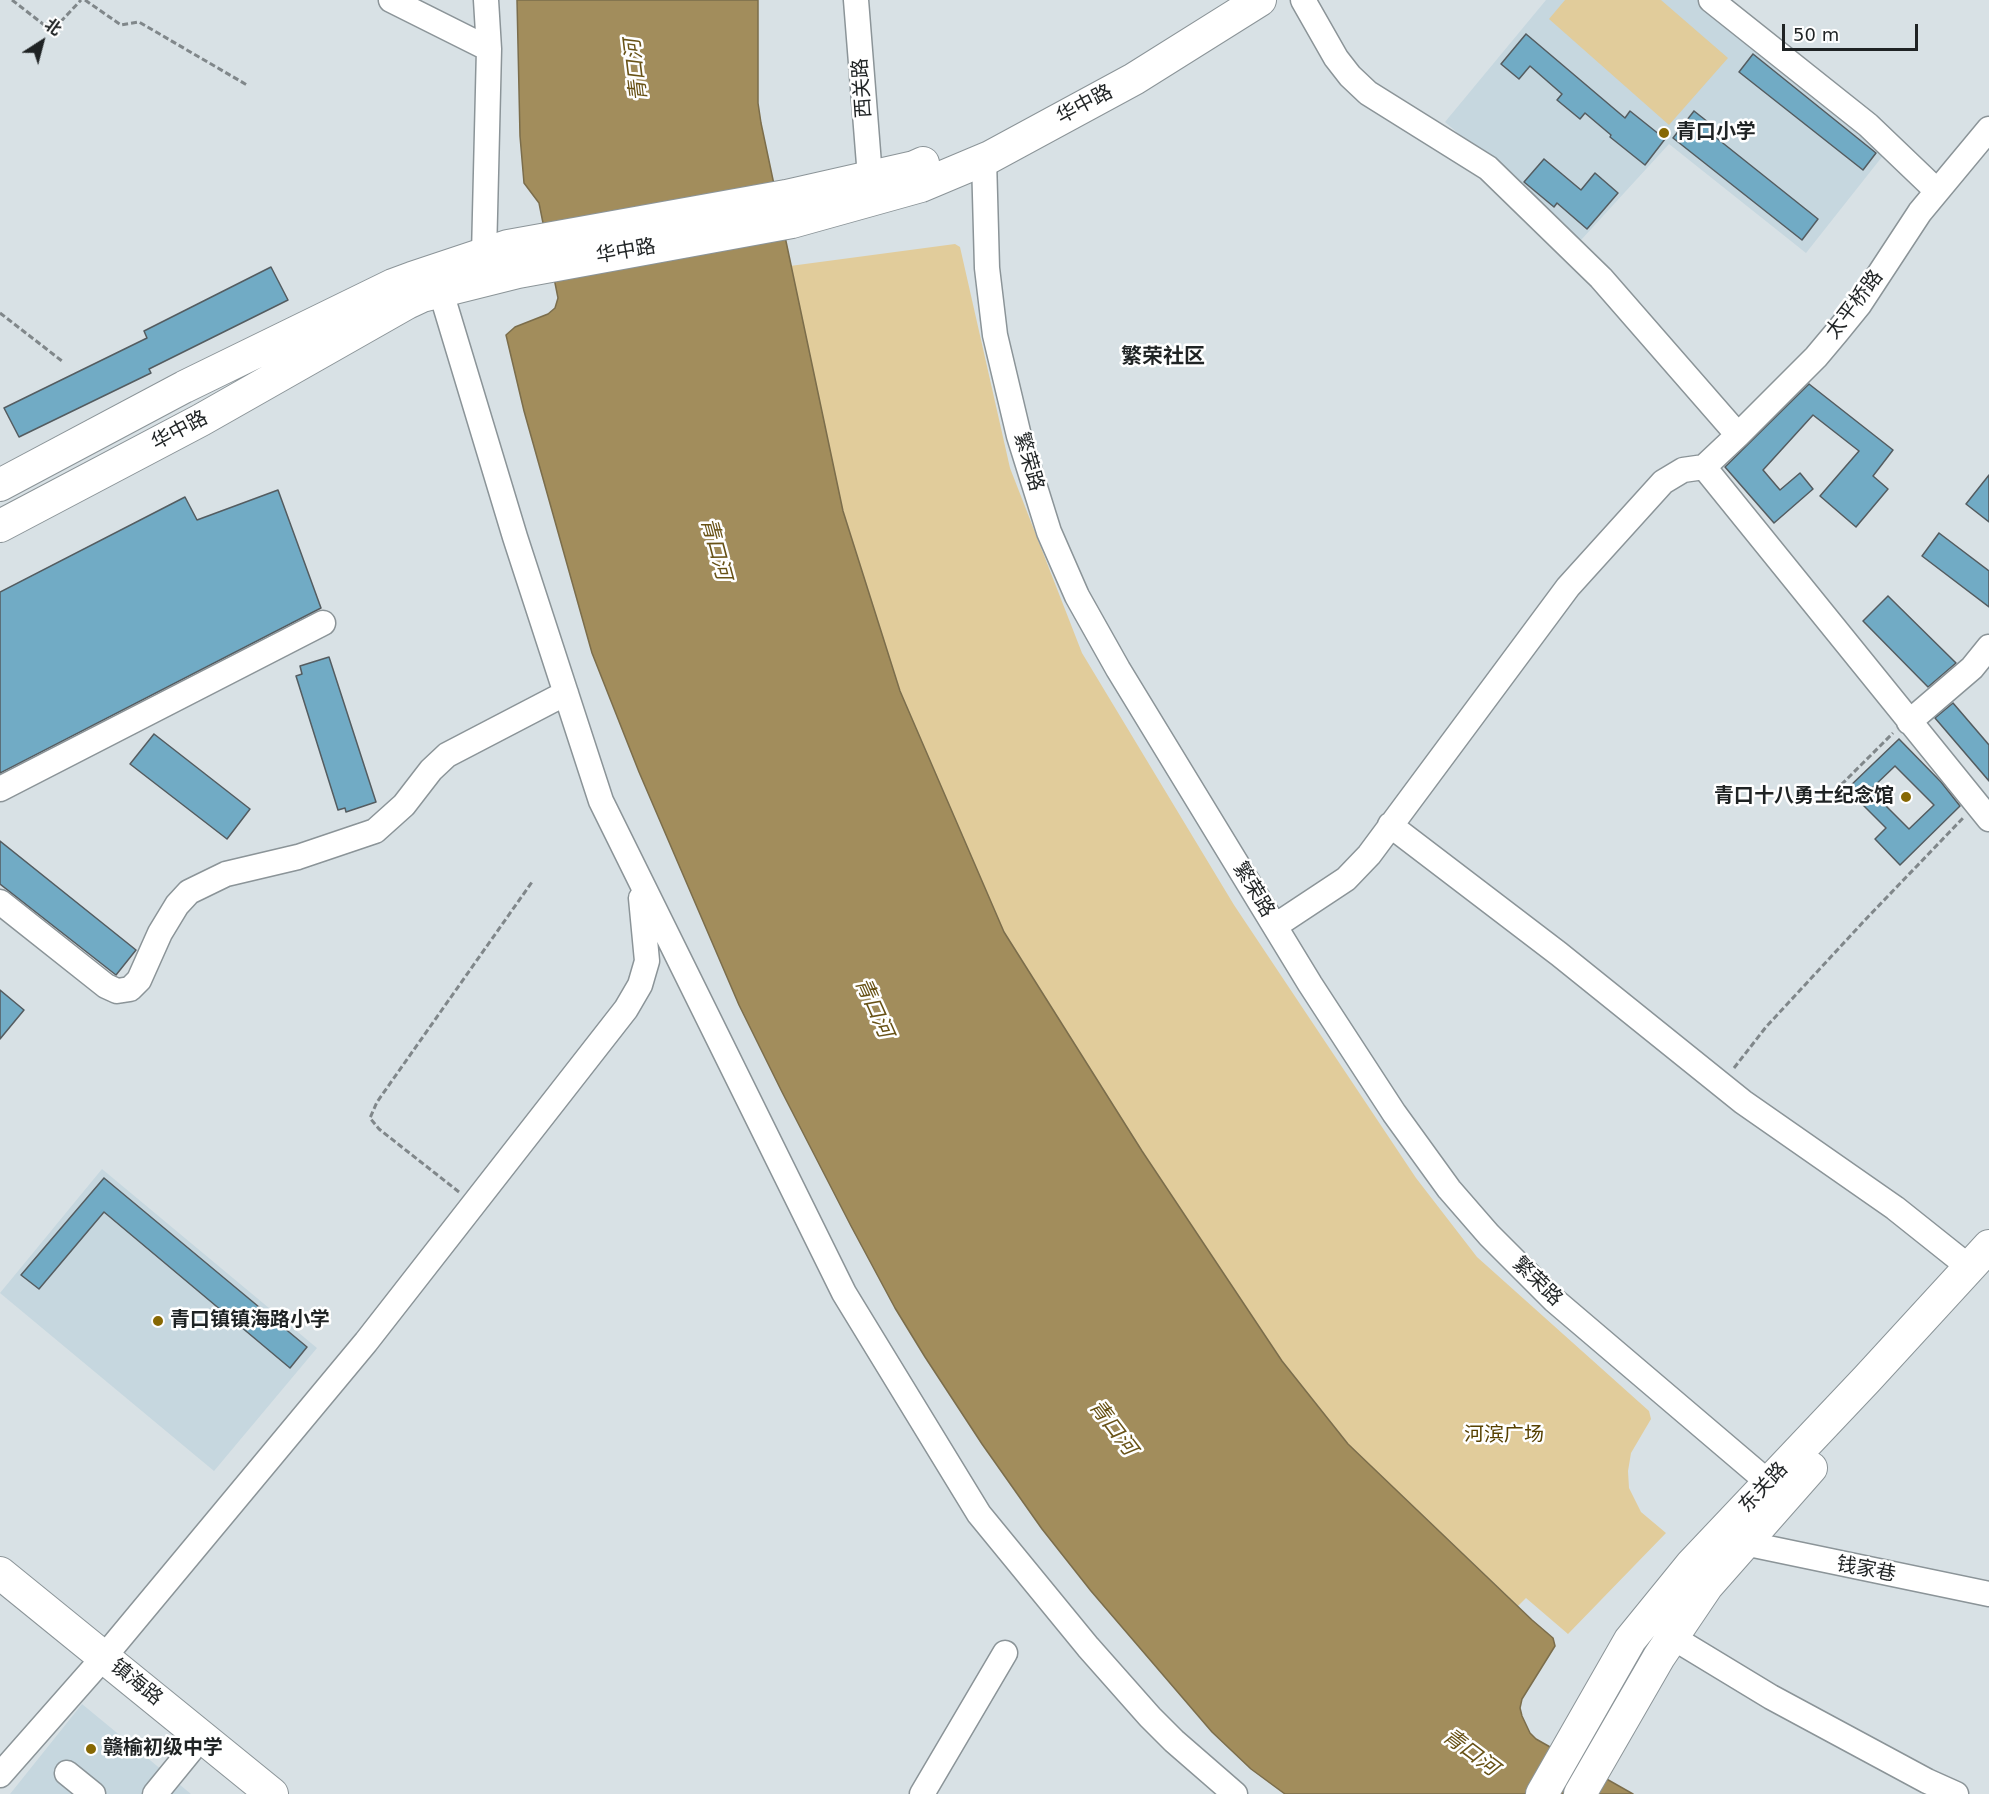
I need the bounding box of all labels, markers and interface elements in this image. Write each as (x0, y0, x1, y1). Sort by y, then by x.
north arrow (12, 12, 72, 72)
scale bar (1785, 12, 1922, 50)
text: 北 (41, 15, 65, 39)
text: 50 m (1793, 24, 1839, 45)
water label: 青口河 (621, 37, 653, 103)
street label: 西关路 (849, 57, 877, 119)
street label: 华中路 (1053, 80, 1117, 130)
place label: 青口小学 (1676, 121, 1756, 145)
marker: 青口小学 (1657, 126, 1671, 140)
street label: 华中路 (594, 235, 658, 269)
street label: 太平桥路 (1821, 266, 1889, 344)
district label: 繁荣社区 (1121, 345, 1205, 371)
street label: 华中路 (148, 406, 212, 456)
street label: 繁荣路 (1008, 430, 1048, 494)
water label: 青口河 (695, 515, 735, 583)
place label: 青口十八勇士纪念馆 (1714, 785, 1894, 809)
marker: 青口十八勇士纪念馆 (1899, 790, 1913, 804)
street label: 繁荣路 (1227, 858, 1279, 922)
water label: 青口河 (849, 974, 897, 1042)
street label: 繁荣路 (1507, 1253, 1567, 1311)
place label: 青口镇镇海路小学 (170, 1309, 330, 1333)
marker: 青口镇镇海路小学 (151, 1314, 165, 1328)
water label: 青口河 (1083, 1395, 1141, 1461)
park label: 河滨广场 (1464, 1424, 1544, 1448)
street label: 东关路 (1735, 1458, 1793, 1518)
street label: 钱家巷 (1834, 1552, 1898, 1588)
street label: 镇海路 (105, 1655, 167, 1711)
water label: 青口河 (1437, 1724, 1503, 1782)
place label: 赣榆初级中学 (103, 1737, 223, 1761)
marker: 赣榆初级中学 (84, 1742, 98, 1756)

